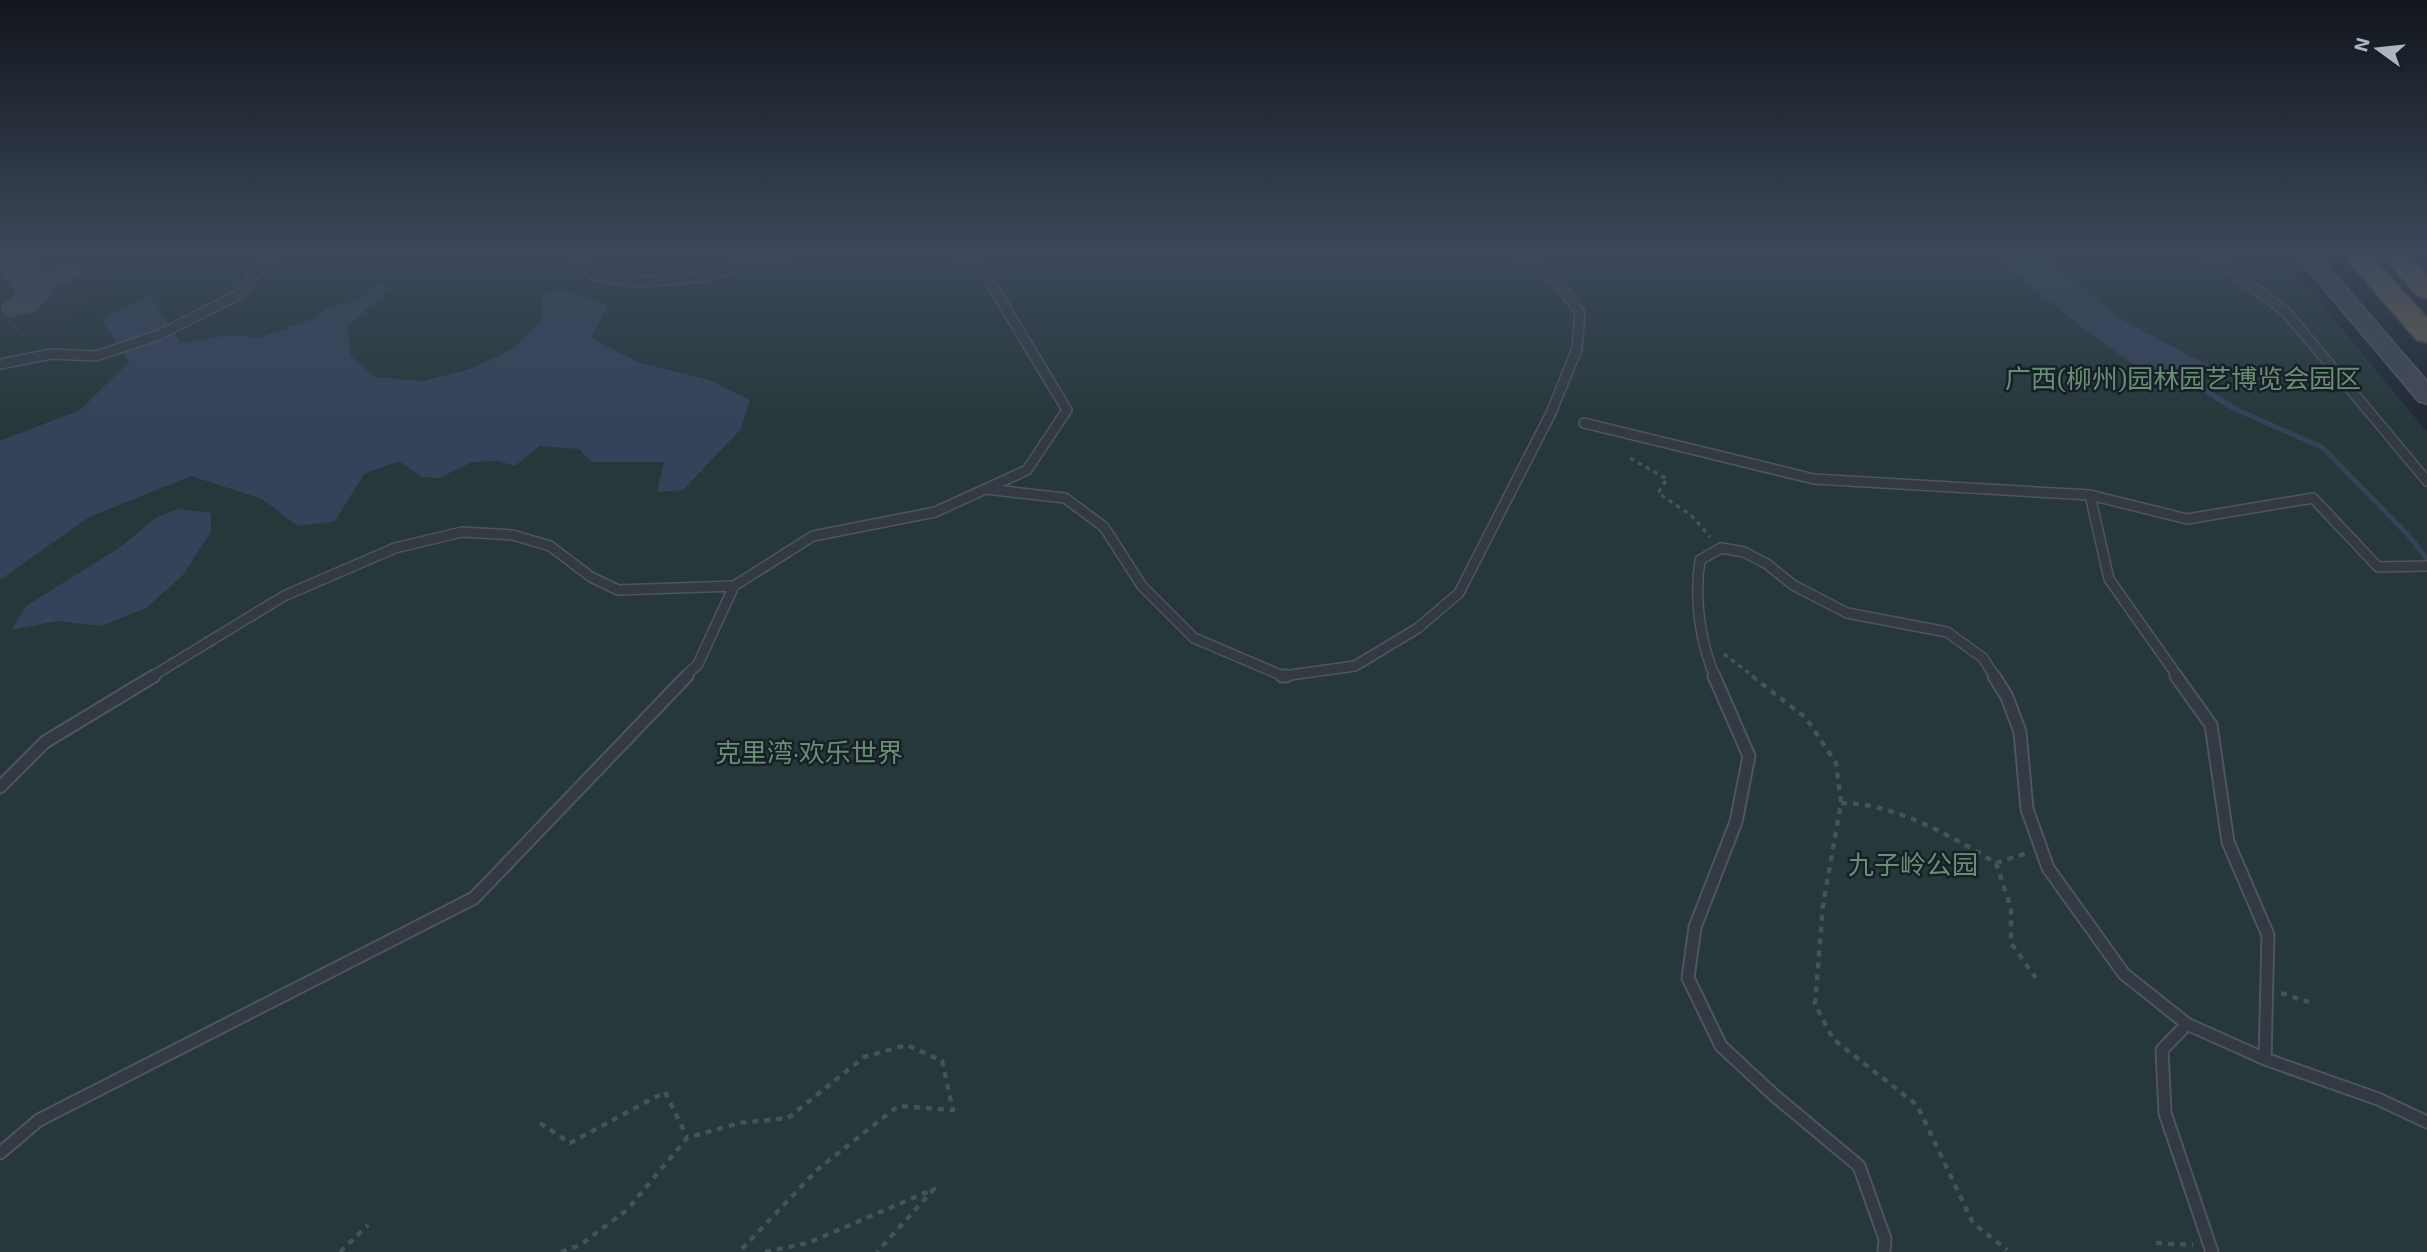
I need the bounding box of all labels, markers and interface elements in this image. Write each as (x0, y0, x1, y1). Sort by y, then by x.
north arrow (2343, 14, 2413, 84)
text: N (2348, 35, 2374, 54)
park label: 广西(柳州)园林园艺博览会园区 (2005, 362, 2361, 393)
park label: 克里湾·欢乐世界 (715, 736, 903, 767)
park label: 九子岭公园 (1848, 848, 1978, 879)

